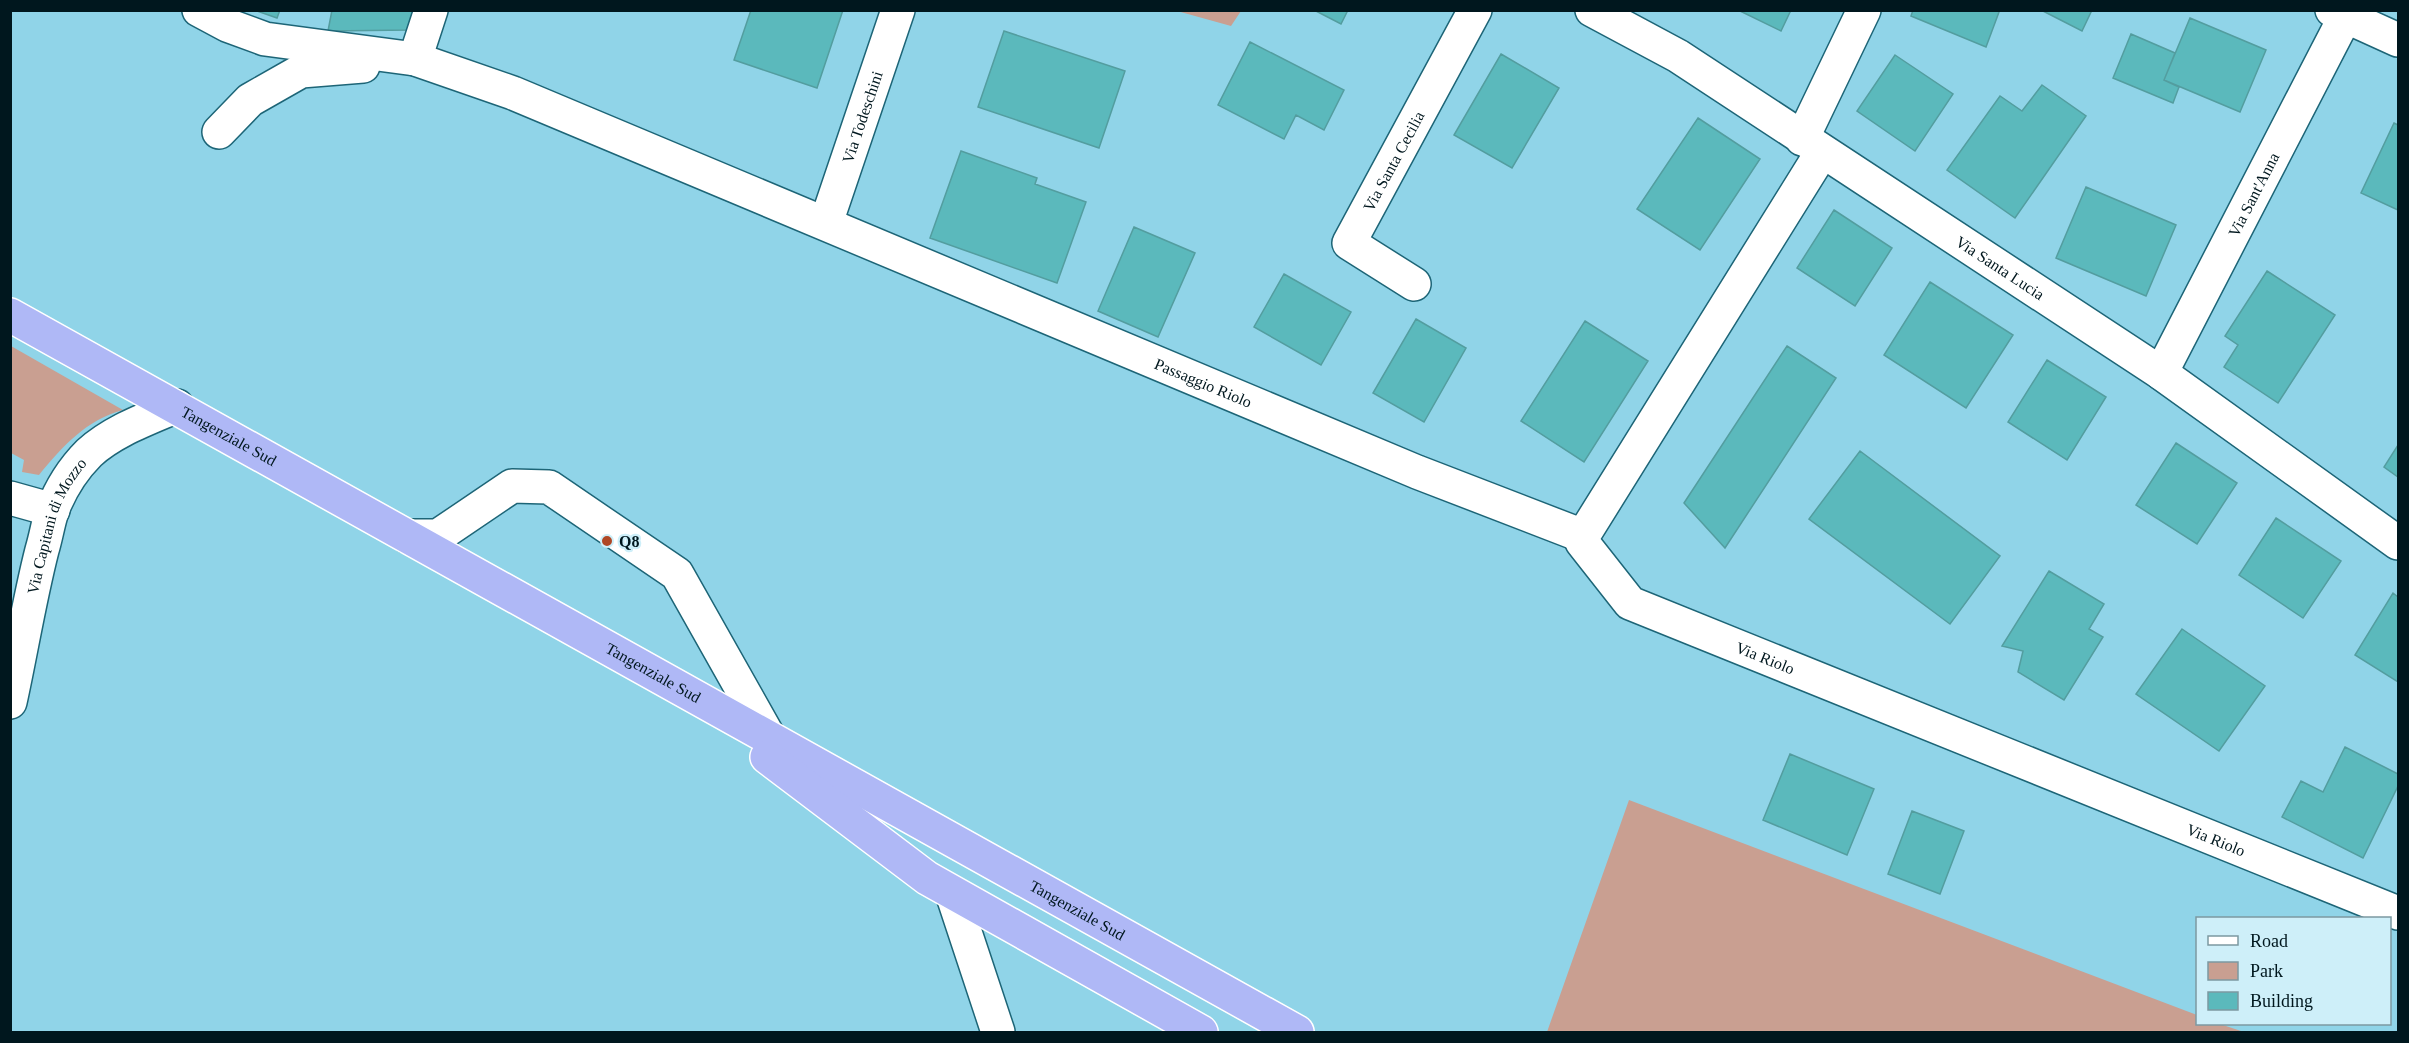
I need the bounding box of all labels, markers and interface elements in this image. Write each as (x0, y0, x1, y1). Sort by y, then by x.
street label: Via Todeschini (839, 68, 886, 165)
street label: Via Santa Cecilia (1360, 108, 1428, 214)
street label: Via Sant'Anna (2225, 150, 2282, 240)
street label: Via Santa Lucia (1953, 233, 2047, 303)
street label: Passaggio Riolo (1152, 355, 1254, 411)
street label: Tangenziale Sud (178, 403, 279, 469)
street label: Via Capitani di Mozzo (24, 455, 90, 596)
place label: Q8 (619, 533, 639, 550)
marker: Q8 (600, 534, 614, 548)
street label: Tangenziale Sud (603, 639, 704, 706)
street label: Via Riolo (1733, 639, 1797, 678)
street label: Via Riolo (2184, 821, 2248, 859)
street label: Tangenziale Sud (1027, 877, 1128, 943)
legend (2196, 917, 2391, 1025)
text: Road (2250, 931, 2288, 951)
text: Park (2250, 961, 2283, 981)
text: Building (2250, 991, 2313, 1011)

